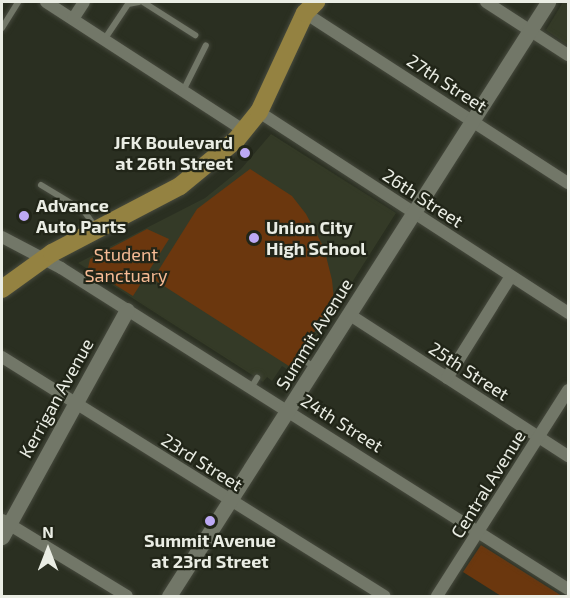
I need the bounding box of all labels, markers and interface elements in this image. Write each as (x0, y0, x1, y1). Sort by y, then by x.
street label: 27th Street (403, 49, 491, 117)
place label: JFK Boulevard at 26th Street (114, 132, 233, 174)
marker: JFK Boulevard at 26th Street (238, 146, 252, 160)
street label: 26th Street (379, 164, 467, 232)
place label: Advance Auto Parts (36, 195, 126, 238)
marker: Advance Auto Parts (17, 209, 31, 223)
place label: Union City High School (266, 217, 366, 260)
marker: Union City High School (247, 231, 261, 245)
park label: Student Sanctuary (85, 244, 167, 286)
street label: Summit Avenue (271, 274, 357, 394)
street label: Kerrigan Avenue (14, 334, 98, 462)
street label: 25th Street (425, 337, 513, 405)
street label: 24th Street (297, 389, 387, 457)
street label: Central Avenue (446, 426, 530, 542)
street label: 23rd Street (157, 429, 247, 495)
marker: Summit Avenue at 23rd Street (203, 514, 217, 528)
north arrow (18, 520, 78, 580)
text: N (42, 522, 54, 541)
place label: Summit Avenue at 23rd Street (144, 530, 276, 572)

